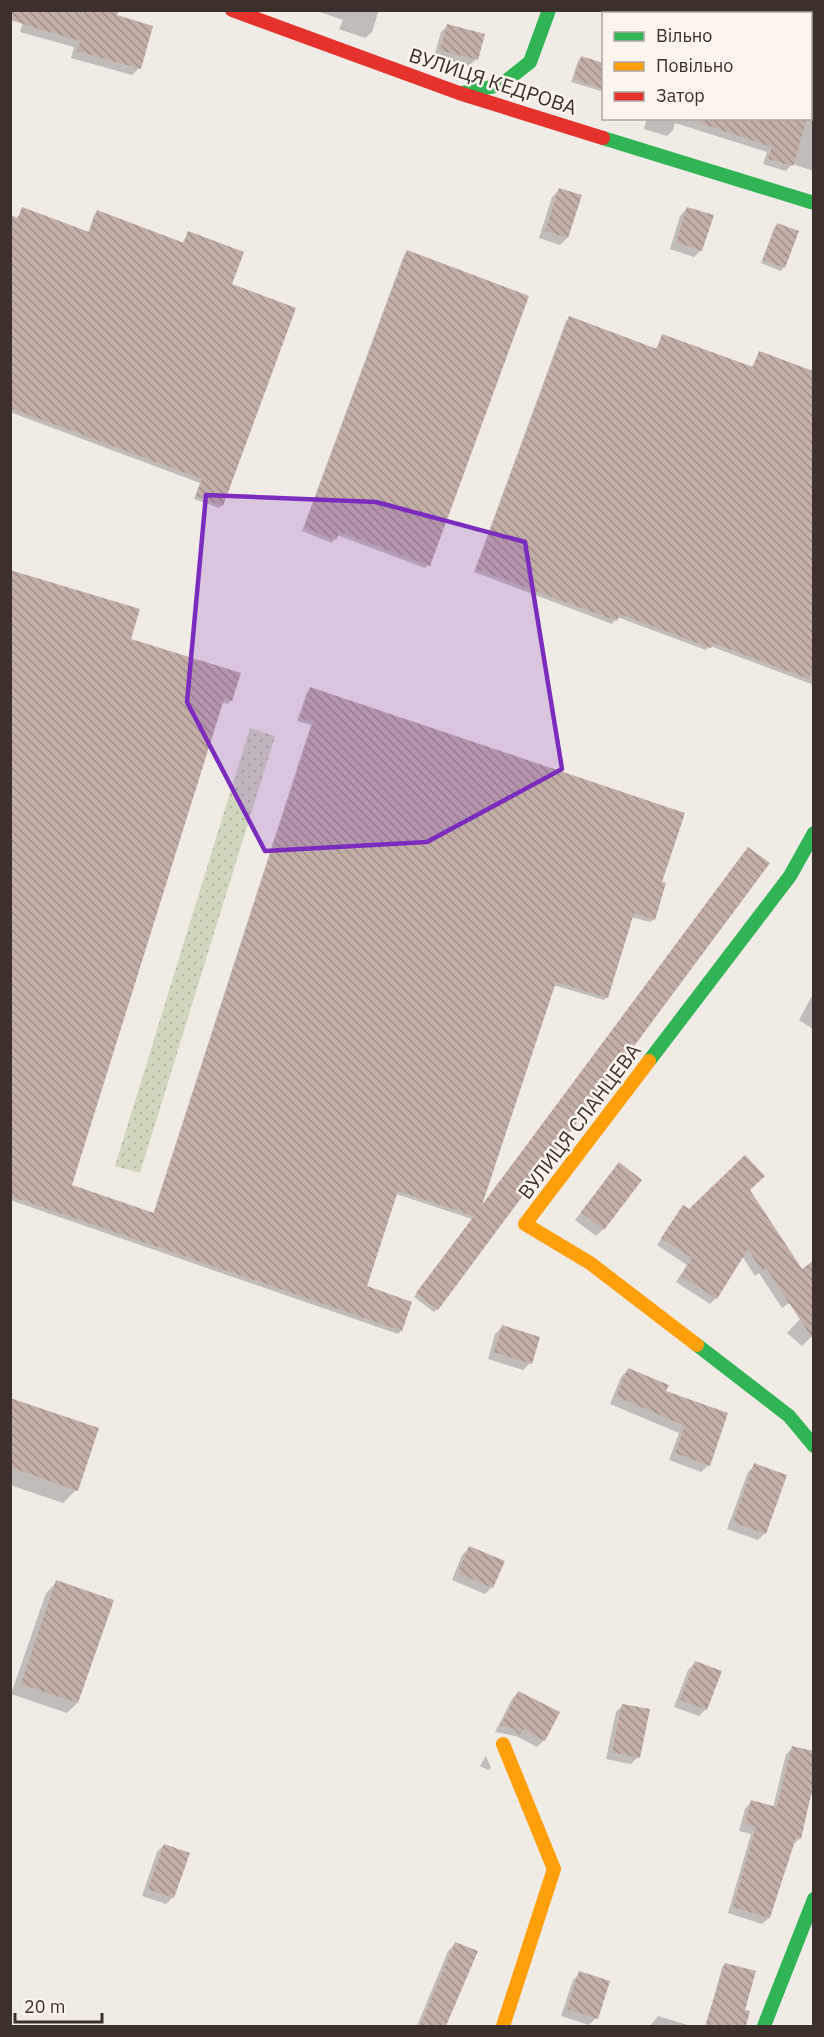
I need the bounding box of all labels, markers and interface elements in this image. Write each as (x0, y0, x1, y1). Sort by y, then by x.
legend (602, 12, 812, 120)
text: Вільно (656, 24, 712, 47)
street label: ВУЛИЦЯ КЕДРОВА (406, 41, 581, 121)
text: Повільно (656, 54, 733, 77)
text: Затор (656, 84, 705, 107)
street label: ВУЛИЦЯ СЛАНЦЕВА (511, 1037, 647, 1204)
scale bar (15, 1986, 102, 2024)
text: 20 m (24, 1995, 66, 2018)

